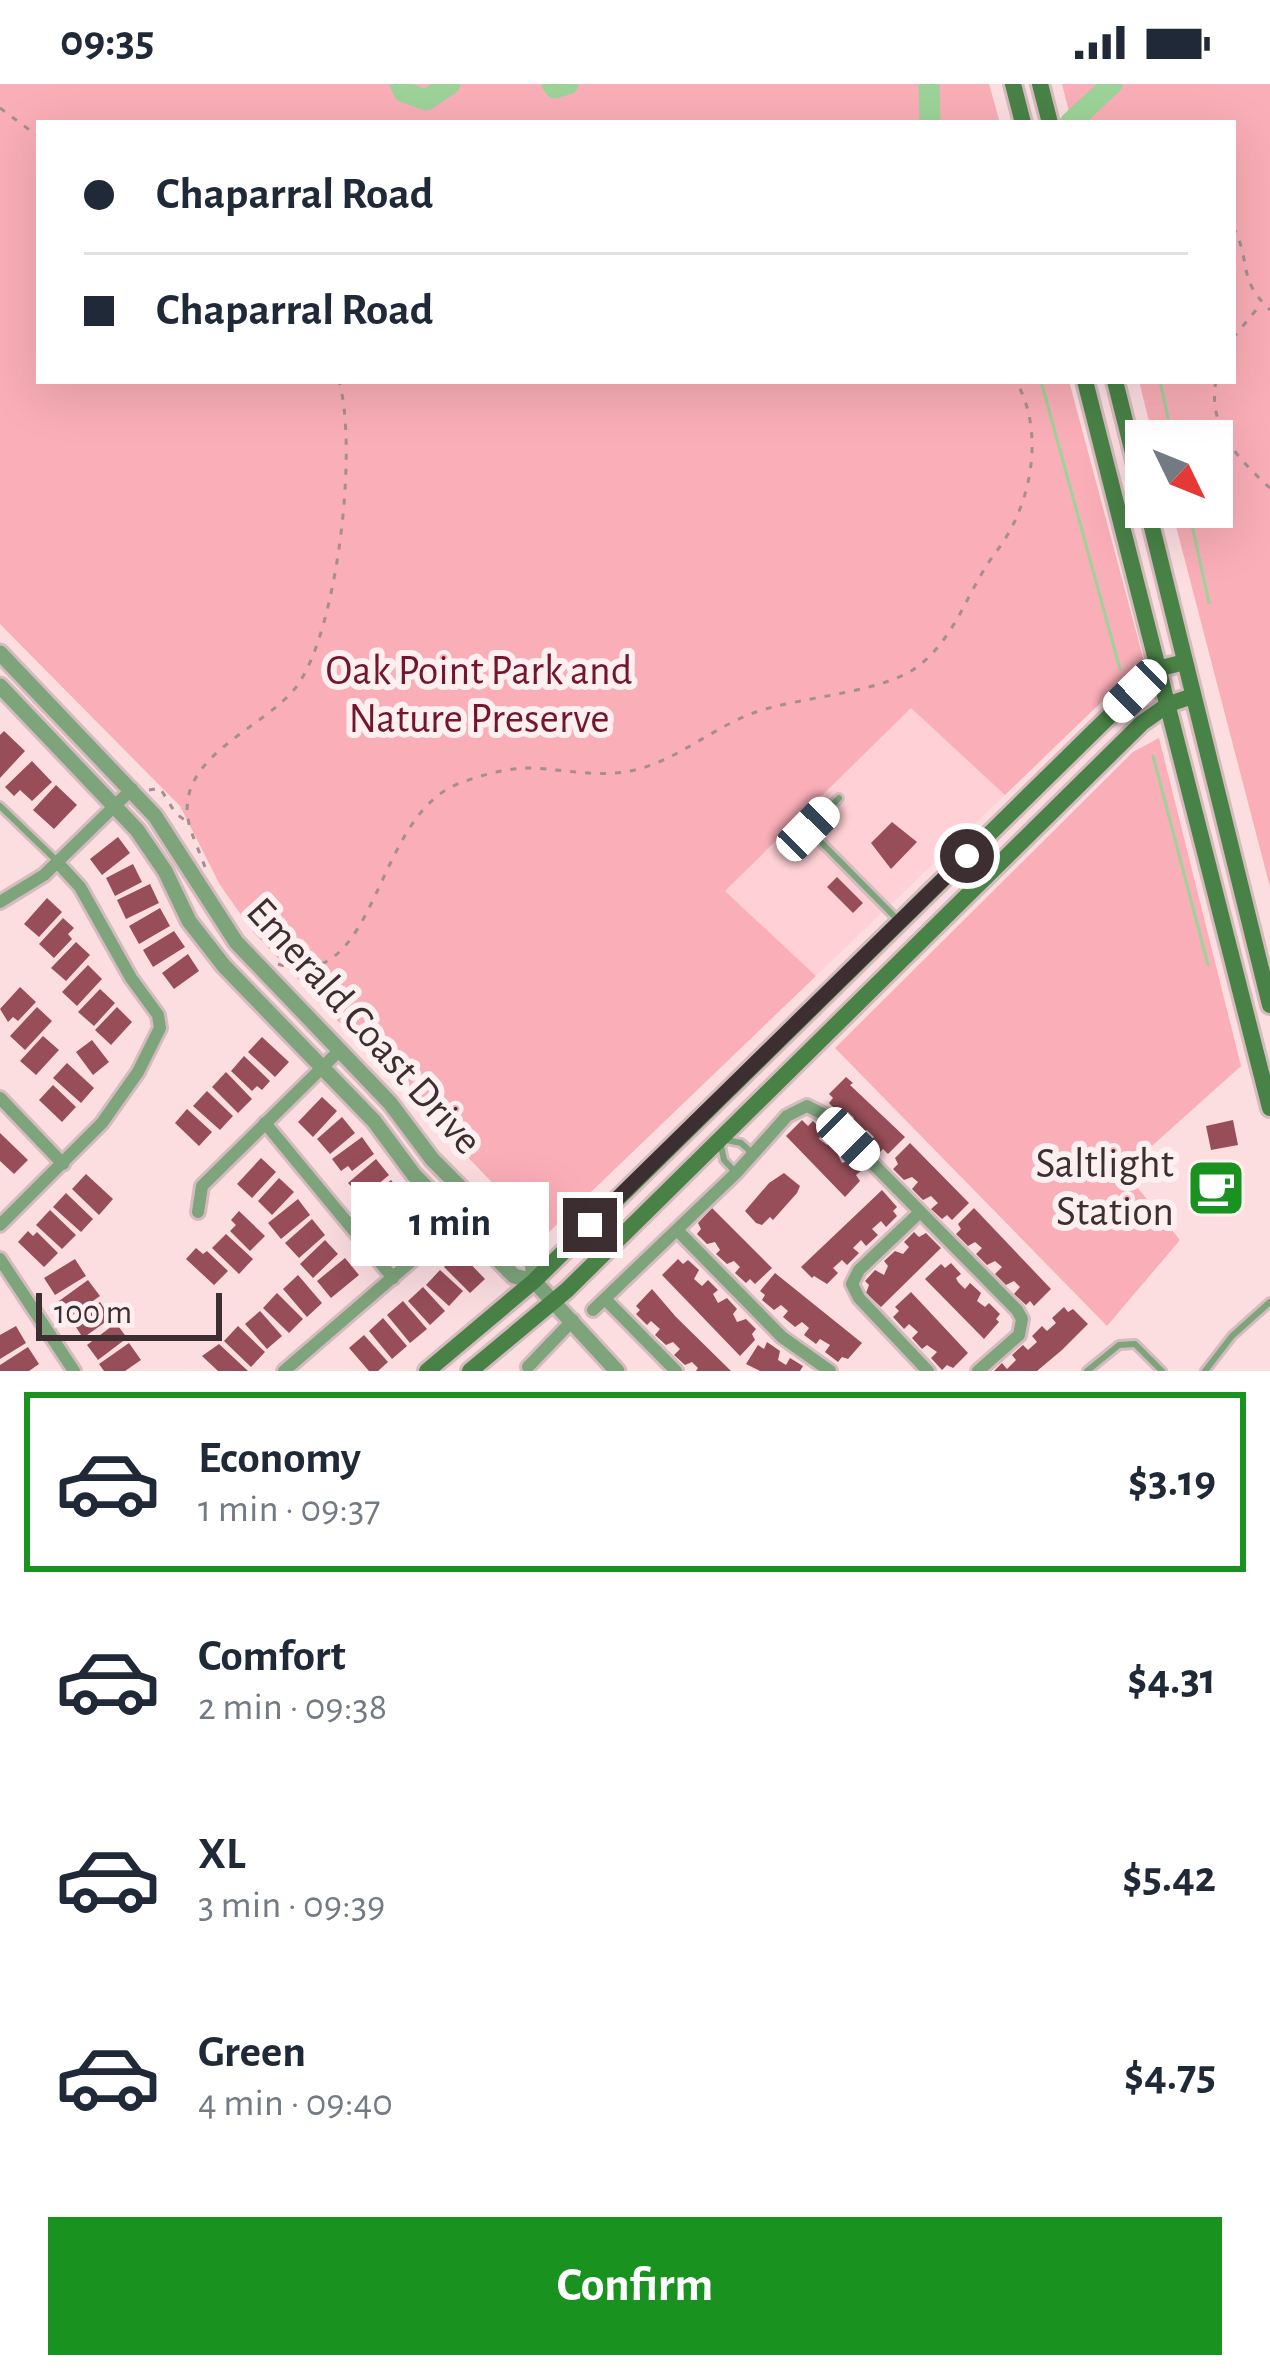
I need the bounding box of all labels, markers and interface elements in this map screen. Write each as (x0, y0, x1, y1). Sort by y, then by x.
text: 09:35 (60, 19, 154, 64)
text: Chaparral Road (156, 172, 434, 217)
text: Chaparral Road (156, 288, 434, 333)
north arrow (1125, 420, 1233, 528)
map controls (1125, 420, 1233, 528)
park label: Oak Point Park and Nature Preserve (326, 650, 632, 740)
car (1097, 653, 1173, 729)
car (770, 791, 846, 867)
route start (940, 829, 994, 883)
street label: Emerald Coast Drive (238, 890, 490, 1162)
car (810, 1101, 886, 1177)
place label: Saltlight Station (1036, 1143, 1174, 1233)
cafe icon: Saltlight Station (1185, 1157, 1247, 1219)
callout: 1 min (350, 1183, 548, 1267)
route end (563, 1198, 617, 1252)
text: 1 min (409, 1204, 491, 1243)
scale bar (36, 1287, 222, 1340)
text: 100 m (54, 1297, 132, 1330)
icon: car (54, 1428, 162, 1536)
text: Economy (198, 1436, 361, 1481)
text: $3.19 (1128, 1459, 1216, 1504)
text: 1 min · 09:37 (198, 1490, 381, 1529)
icon: car (54, 1626, 162, 1734)
text: Comfort (198, 1634, 346, 1679)
text: $4.31 (1127, 1657, 1216, 1702)
text: 2 min · 09:38 (198, 1688, 387, 1727)
icon: car (54, 1824, 162, 1932)
text: XL (198, 1832, 246, 1877)
text: $5.42 (1122, 1855, 1216, 1900)
text: 3 min · 09:39 (198, 1886, 385, 1925)
icon: car (54, 2022, 162, 2130)
text: Green (198, 2030, 306, 2075)
text: $4.75 (1124, 2053, 1216, 2098)
text: 4 min · 09:40 (198, 2084, 393, 2123)
button: Confirm (48, 2217, 1222, 2355)

